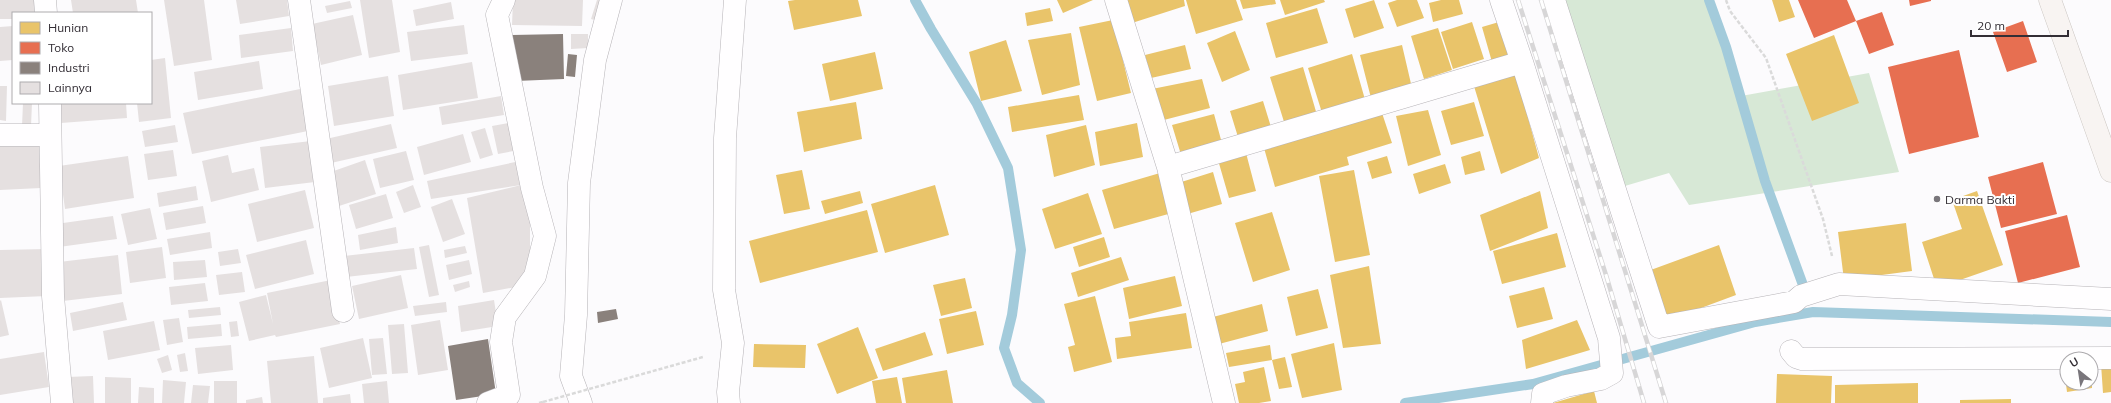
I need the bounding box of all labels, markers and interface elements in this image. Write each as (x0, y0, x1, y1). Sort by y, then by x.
legend (12, 12, 152, 104)
scale bar (1971, 12, 2068, 38)
text: 20 m (1977, 18, 2005, 33)
text: Hunian (48, 20, 88, 35)
text: Toko (48, 40, 74, 55)
text: Industri (48, 60, 90, 75)
text: Lainnya (48, 80, 92, 95)
place label: Darma Bakti (1945, 192, 2015, 207)
marker: Darma Bakti (1932, 194, 1942, 204)
north arrow (2059, 351, 2099, 391)
text: U (2067, 354, 2081, 370)

